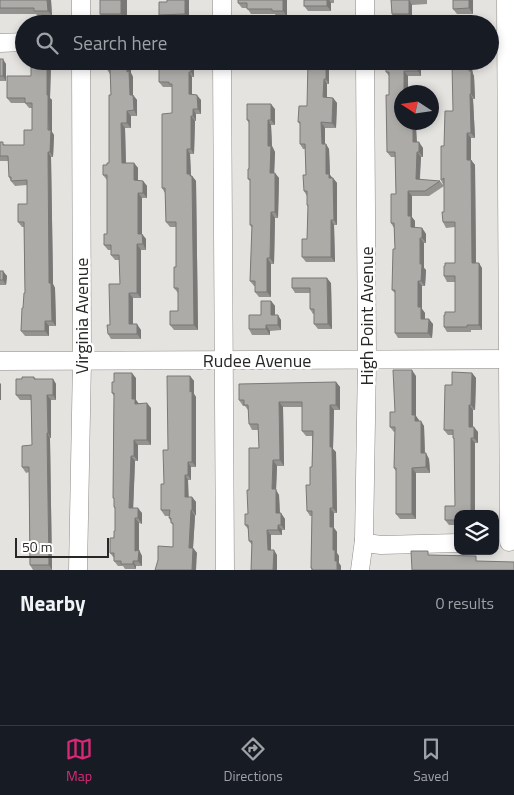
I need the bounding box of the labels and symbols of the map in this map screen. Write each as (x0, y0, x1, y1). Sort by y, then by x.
north arrow (394, 85, 439, 130)
street label: High Point Avenue (353, 246, 380, 386)
street label: Virginia Avenue (68, 258, 95, 374)
street label: Rudee Avenue (203, 347, 311, 374)
scale bar (15, 535, 109, 558)

